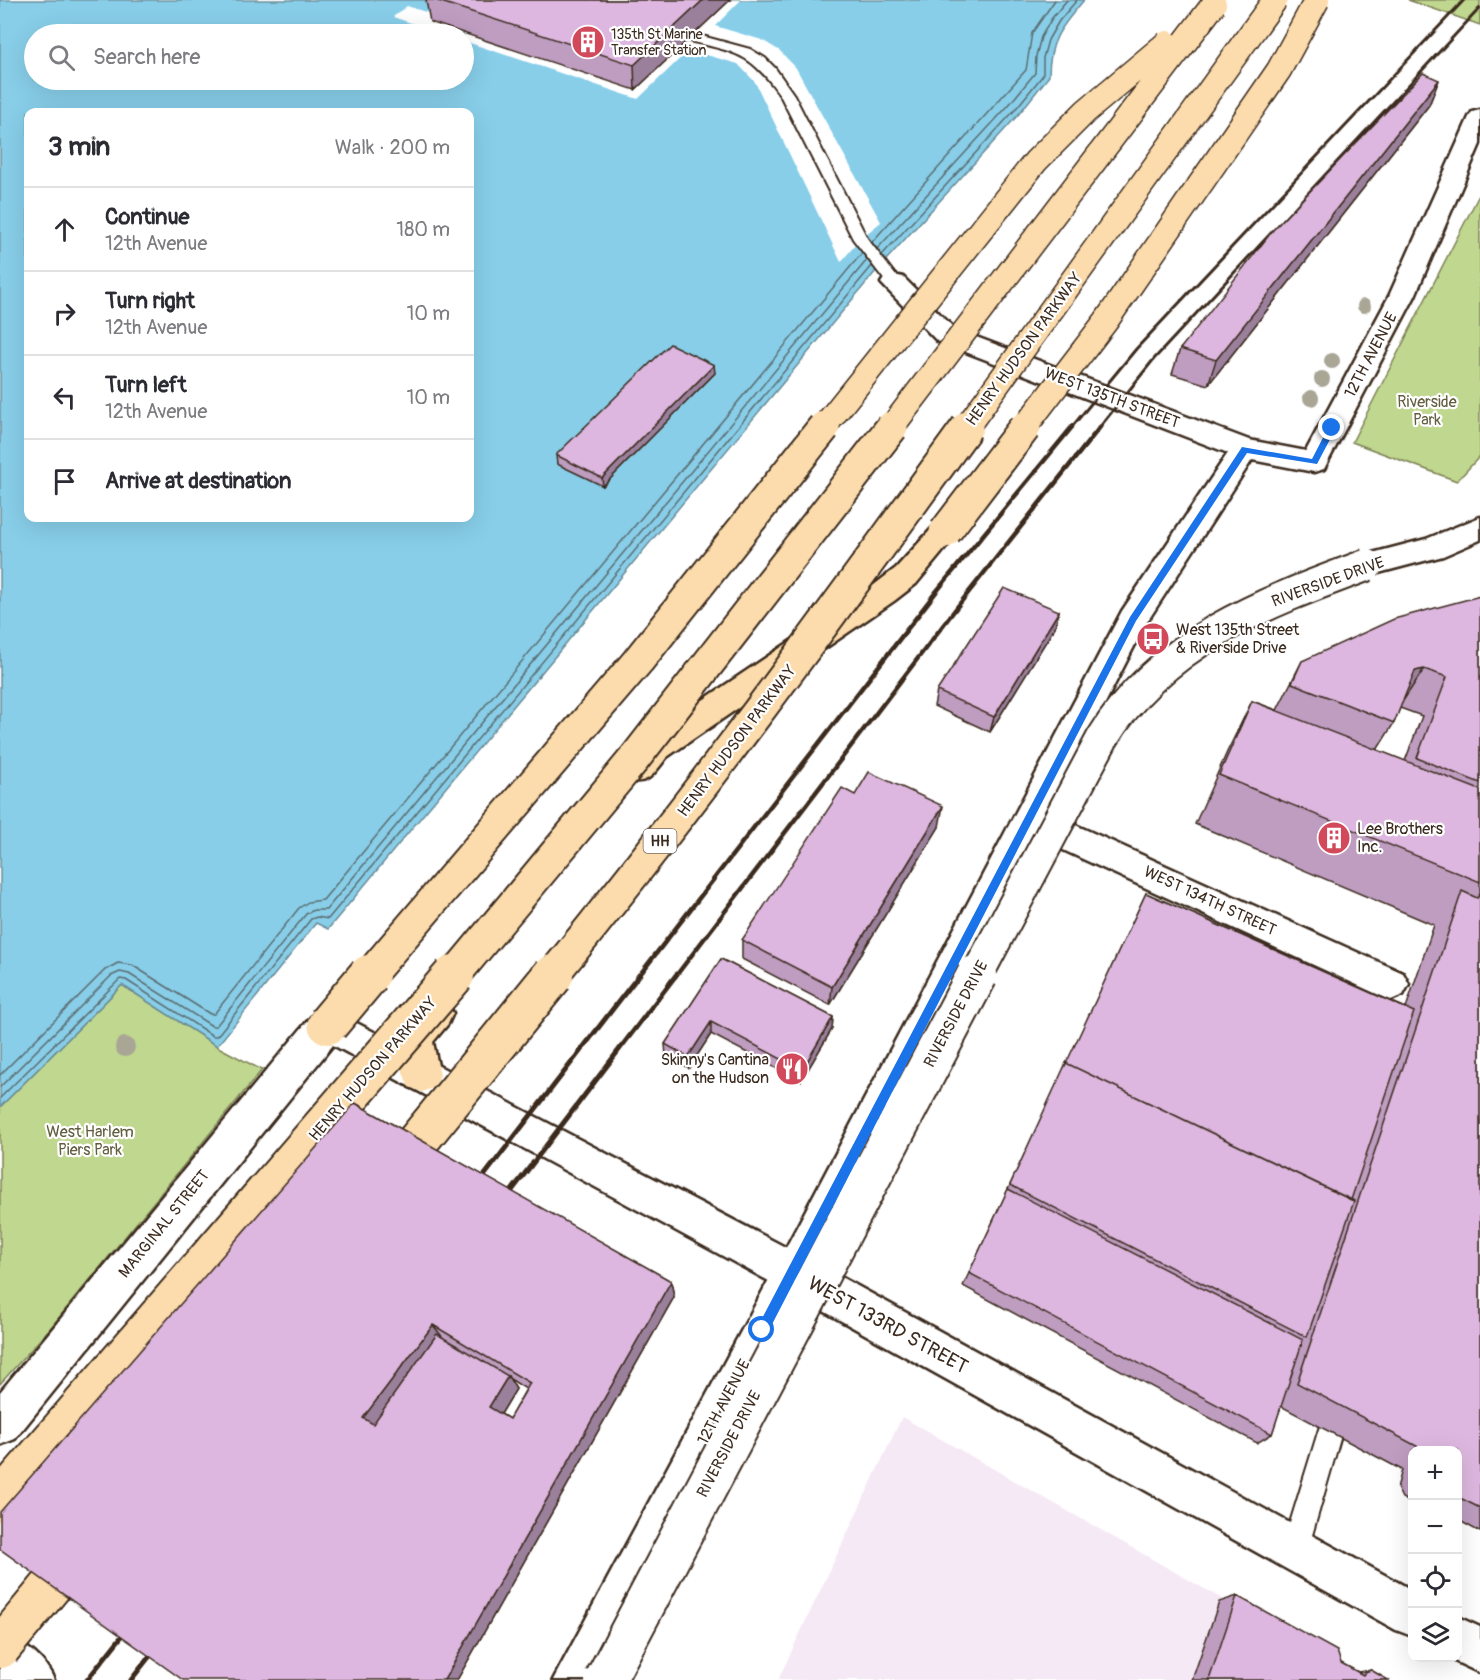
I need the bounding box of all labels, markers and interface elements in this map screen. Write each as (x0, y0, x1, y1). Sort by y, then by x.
search box (24, 24, 474, 90)
building icon: 135th St Marine Transfer Station (570, 24, 606, 60)
place label: 135th St Marine Transfer Station (611, 26, 707, 59)
icon: search (45, 41, 78, 74)
text: Search here (93, 43, 200, 71)
text: 3 min (48, 131, 110, 163)
text: Walk · 200 m (335, 135, 450, 160)
text: Continue (105, 203, 189, 231)
icon: ahead (48, 213, 81, 246)
text: 180 m (396, 217, 450, 242)
text: 12th Avenue (105, 231, 207, 256)
street label: HENRY HUDSON PARKWAY (962, 268, 1086, 430)
text: Turn right (105, 287, 195, 315)
icon: right (48, 297, 81, 330)
text: 10 m (406, 301, 450, 326)
street label: 12TH AVENUE (1340, 309, 1402, 401)
text: 12th Avenue (105, 315, 207, 340)
street label: WEST 135TH STREET (1042, 363, 1182, 433)
text: Turn left (105, 371, 187, 399)
icon: left (48, 381, 81, 414)
text: 10 m (406, 385, 450, 410)
park label: Riverside Park (1397, 392, 1457, 430)
text: 12th Avenue (105, 399, 207, 424)
route end (1318, 414, 1344, 440)
icon: arrive (48, 465, 81, 498)
text: Arrive at destination (105, 467, 291, 495)
street label: RIVERSIDE DRIVE (1269, 552, 1387, 612)
place label: West 135th Street & Riverside Drive (1176, 620, 1300, 658)
bus stop icon: West 135th Street & Riverside Drive (1135, 621, 1171, 657)
street label: HENRY HUDSON PARKWAY (673, 661, 801, 821)
place label: Lee Brothers Inc. (1357, 819, 1443, 857)
building icon: Lee Brothers Inc. (1316, 820, 1352, 856)
road number: HH (644, 829, 676, 853)
street label: WEST 134TH STREET (1141, 862, 1279, 940)
street label: RIVERSIDE DRIVE (919, 957, 993, 1071)
street label: HENRY HUDSON PARKWAY (305, 993, 441, 1145)
place label: Skinny's Cantina on the Hudson (661, 1050, 769, 1088)
restaurant icon: Skinny's Cantina on the Hudson (774, 1051, 810, 1087)
park label: West Harlem Piers Park (46, 1122, 134, 1160)
street label: MARGINAL STREET (114, 1166, 214, 1282)
street label: WEST 133RD STREET (803, 1271, 973, 1379)
route start (748, 1316, 774, 1342)
street label: 12TH AVENUE (693, 1356, 755, 1448)
street label: RIVERSIDE DRIVE (692, 1387, 766, 1501)
map controls (1408, 1446, 1462, 1662)
button: + (1408, 1446, 1462, 1500)
button: − (1408, 1500, 1462, 1554)
button: locate (1408, 1554, 1462, 1608)
button: layers (1408, 1608, 1462, 1662)

